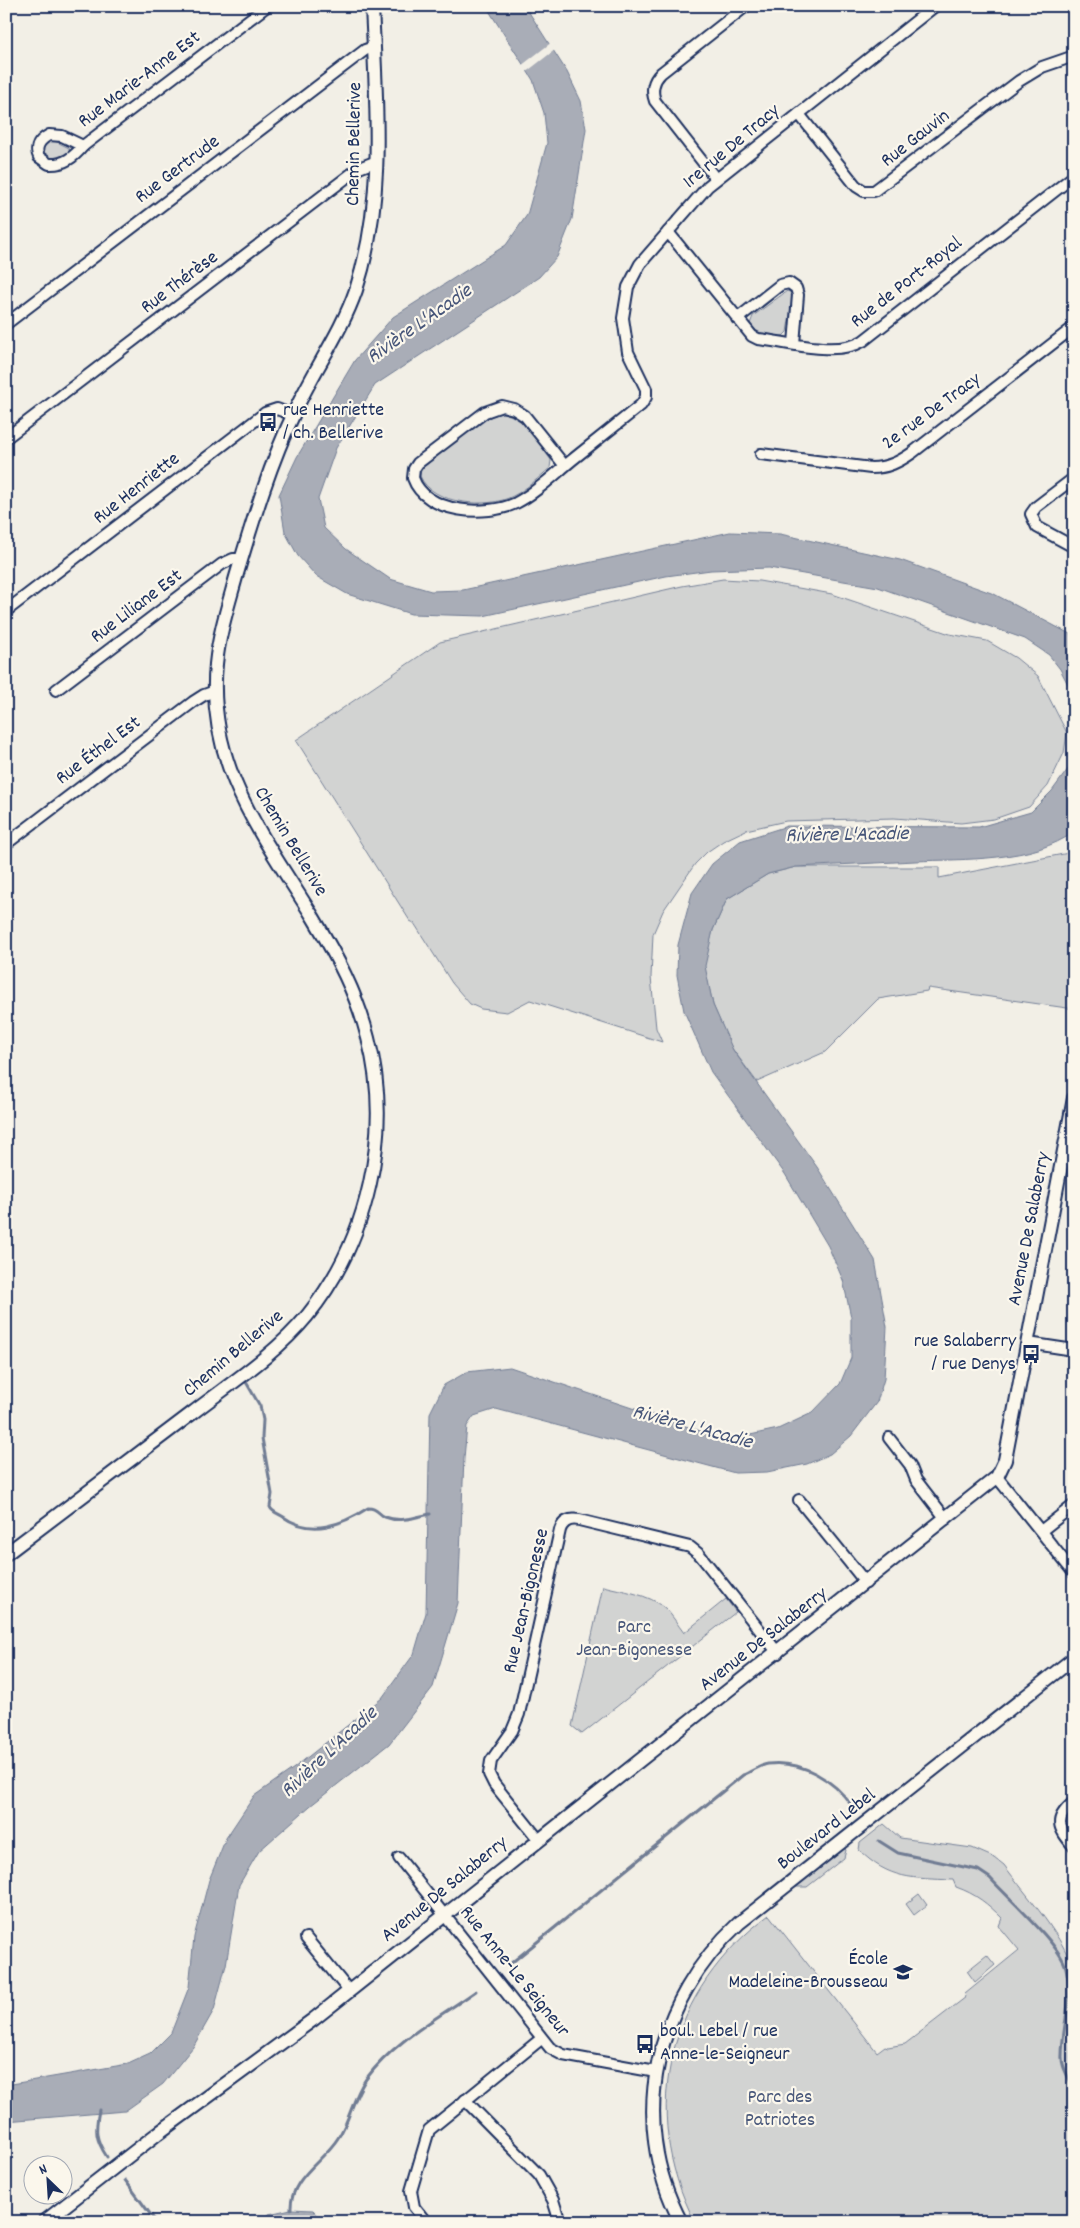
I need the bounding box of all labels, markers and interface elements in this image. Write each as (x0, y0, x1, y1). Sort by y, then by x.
street label: Rue Marie-Anne Est (73, 25, 207, 135)
street label: Chemin Bellerive (340, 82, 370, 206)
street label: 1re rue De Tracy (677, 97, 787, 196)
street label: Rue Gauvin (875, 103, 957, 175)
street label: Rue Gertrude (130, 129, 226, 211)
street label: Rue de Port-Royal (845, 230, 969, 336)
street label: Rue Thérèse (135, 244, 225, 321)
water label: Rivière L'Acadie (361, 276, 480, 373)
street label: 2e rue De Tracy (877, 366, 988, 457)
place label: rue Henriette / ch. Bellerive (283, 397, 384, 448)
bus stop icon: rue Henriette / ch. Bellerive (257, 411, 279, 433)
street label: Rue Henriette (88, 446, 187, 532)
street label: Rue Liliane Est (85, 563, 189, 651)
street label: Rue Éthel Est (50, 710, 148, 792)
street label: Chemin Bellerive (246, 782, 334, 902)
water label: Rivière L'Acadie (785, 820, 910, 852)
street label: Avenue De Salaberry (1001, 1149, 1059, 1308)
street label: Chemin Bellerive (178, 1303, 291, 1405)
place label: rue Salaberry / rue Denys (914, 1328, 1017, 1379)
bus stop icon: rue Salaberry / rue Denys (1020, 1343, 1042, 1365)
water label: Rivière L'Acadie (629, 1398, 757, 1459)
street label: Rue Jean-Bigonesse (497, 1526, 557, 1676)
street label: Avenue De Salaberry (694, 1580, 835, 1699)
park label: Parc Jean-Bigonesse (576, 1614, 692, 1665)
water label: Rivière L'Acadie (275, 1699, 386, 1806)
street label: Boulevard Lebel (772, 1782, 883, 1878)
street label: Avenue De Salaberry (376, 1830, 515, 1950)
street label: Rue Anne-Le Seigneur (452, 1900, 576, 2044)
place label: École Madeleine-Brousseau (729, 1946, 888, 1997)
school or university icon: École Madeleine-Brousseau (892, 1961, 914, 1983)
place label: boul. Lebel / rue Anne-le-Seigneur (660, 2018, 790, 2069)
bus stop icon: boul. Lebel / rue Anne-le-Seigneur (634, 2033, 656, 2055)
park label: Parc des Patriotes (745, 2084, 815, 2135)
north arrow (22, 2156, 72, 2206)
text: N (36, 2159, 51, 2181)

